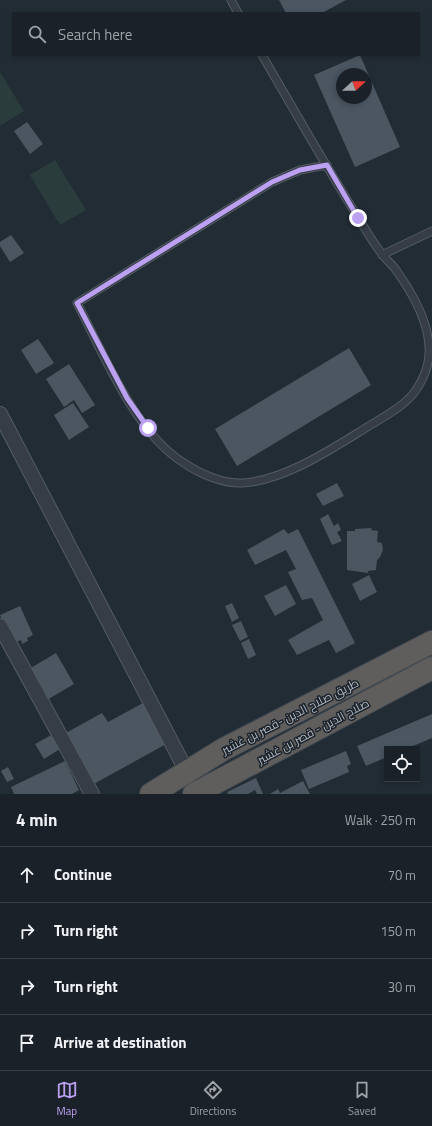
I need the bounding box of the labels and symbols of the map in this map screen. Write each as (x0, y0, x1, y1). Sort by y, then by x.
north arrow (336, 68, 372, 104)
route end (349, 209, 367, 227)
route start (139, 419, 157, 437)
street label: طريق صلاح الدين -قصر بن غشير (217, 673, 362, 759)
street label: صلاح الدين - قصر بن غشير (253, 693, 373, 769)

